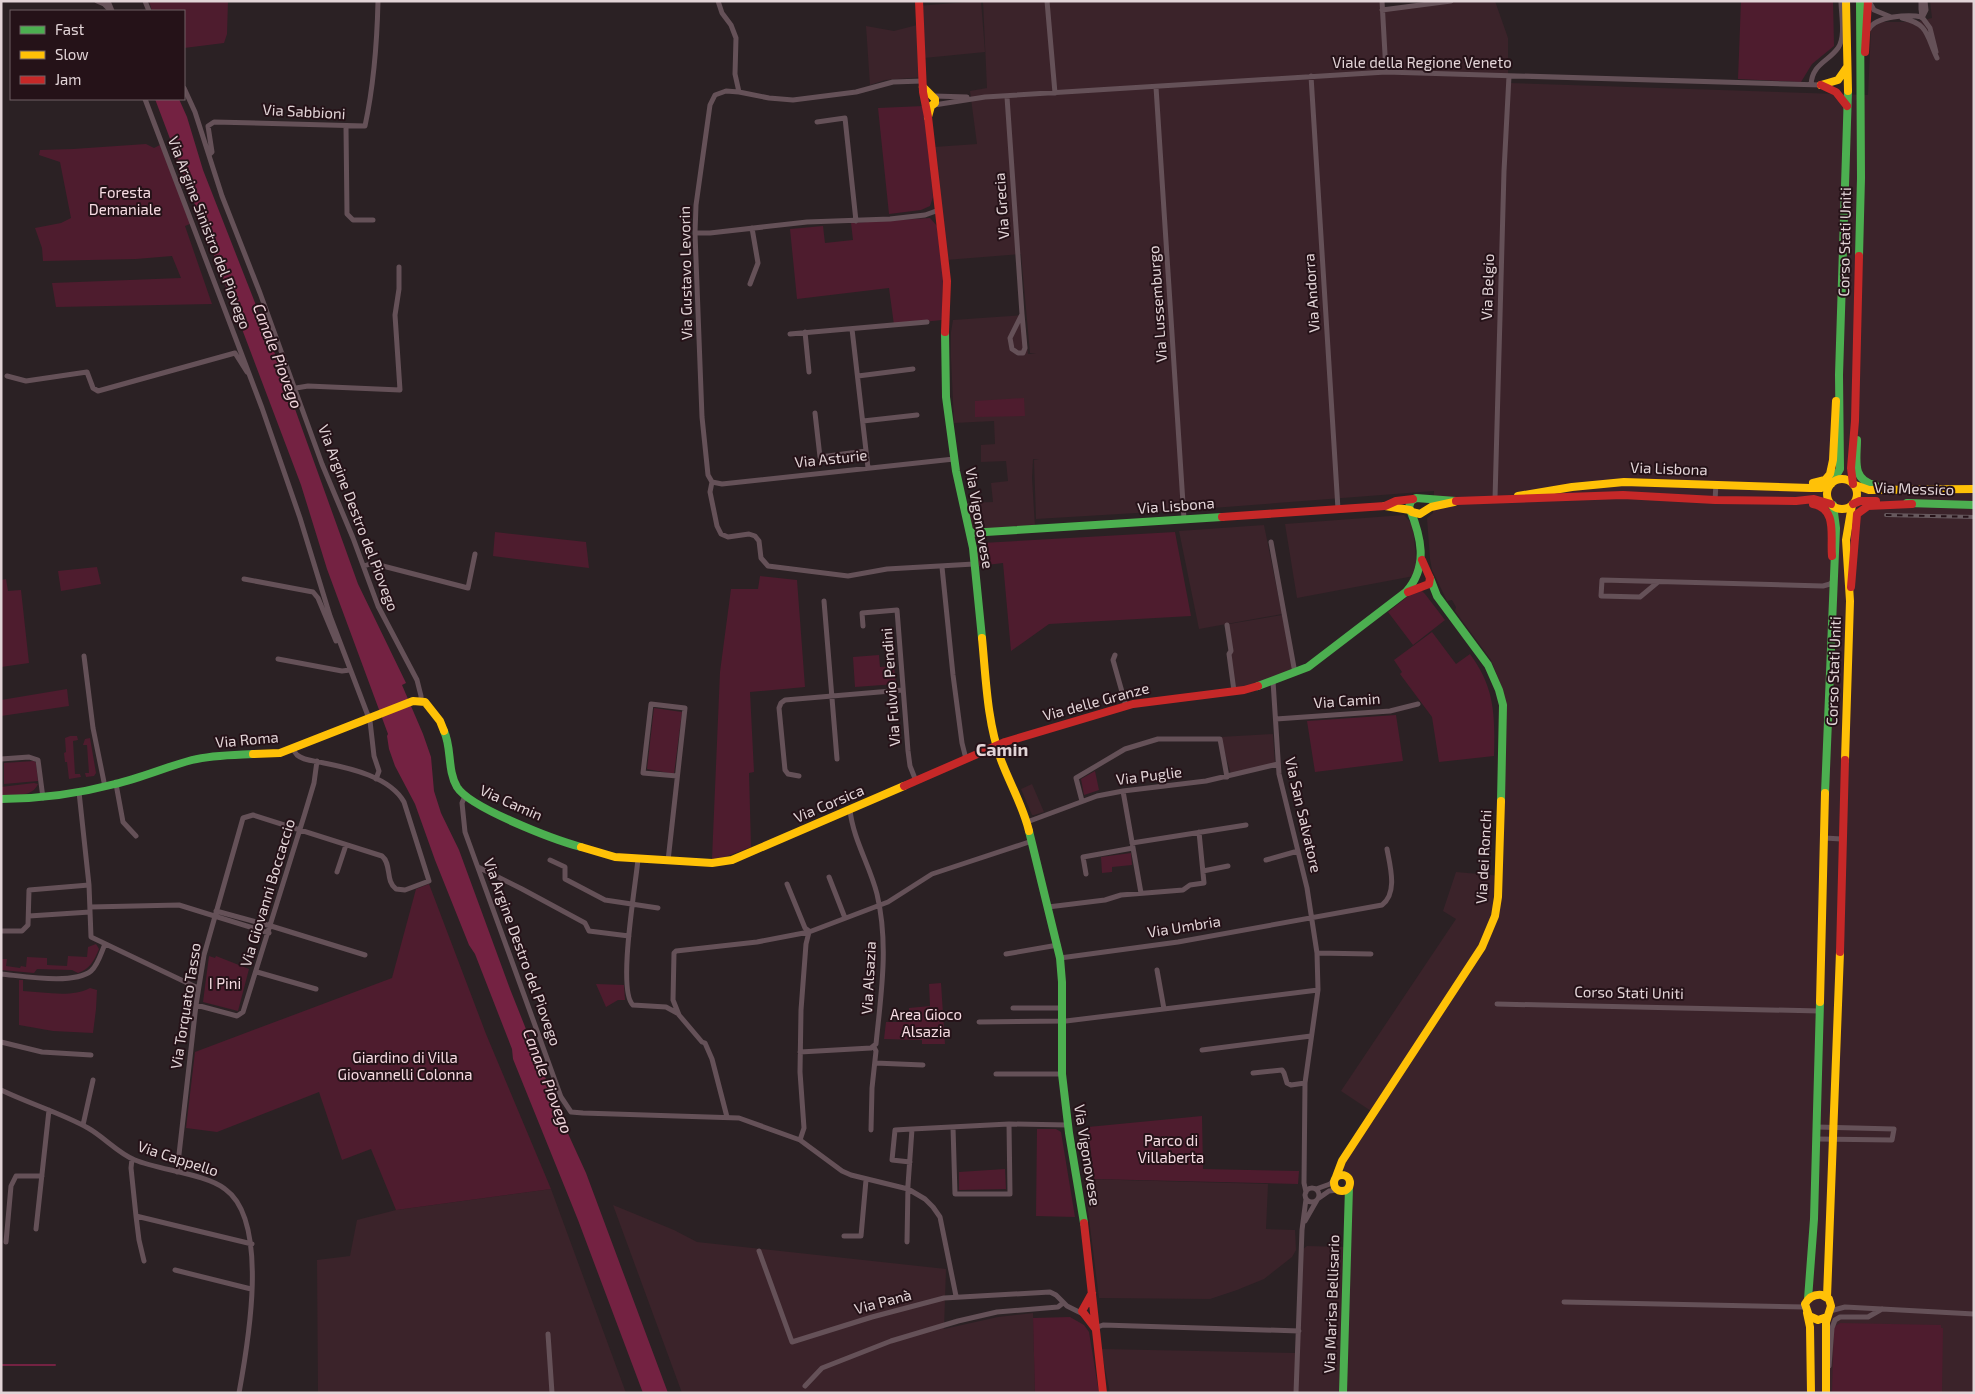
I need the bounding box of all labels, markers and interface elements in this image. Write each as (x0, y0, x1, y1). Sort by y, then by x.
legend (10, 10, 185, 100)
text: Fast (55, 20, 85, 38)
text: Slow (55, 45, 89, 63)
street label: Viale della Regione Veneto (1332, 53, 1512, 71)
text: Jam (55, 70, 81, 88)
street label: Via Sabbioni (262, 100, 346, 122)
street label: Via Argine Sinistro del Piovego (165, 134, 255, 332)
street label: Via Grecia (990, 172, 1012, 240)
park label: Foresta Demaniale (89, 183, 161, 218)
street label: Corso Stati Uniti (1834, 187, 1854, 297)
street label: Via Gustavo Levorin (675, 206, 695, 340)
street label: Via Lussemburgo (1144, 245, 1170, 363)
street label: Via Andorra (1299, 253, 1323, 333)
street label: Via Belgio (1477, 253, 1497, 321)
water label: Canale Piovego (250, 301, 307, 411)
street label: Via Argine Destro del Piovego (315, 422, 403, 613)
street label: Via Asturie (794, 445, 868, 471)
street label: Via Lisbona (1630, 458, 1708, 478)
street label: Via Vigonovese (962, 466, 998, 570)
street label: Via Messico (1874, 478, 1954, 498)
street label: Via Lisbona (1137, 493, 1215, 517)
street label: Corso Stati Uniti (1822, 616, 1844, 726)
street label: Via Fulvio Pendini (877, 627, 903, 747)
street label: Via delle Granze (1041, 678, 1151, 724)
street label: Via Camin (1313, 689, 1381, 711)
street label: Via Roma (214, 727, 279, 751)
district label: Camin (976, 738, 1028, 760)
street label: Via San Salvatore (1282, 755, 1326, 874)
street label: Via Puglie (1115, 762, 1183, 788)
street label: Via Camin (477, 780, 546, 824)
street label: Via Corsica (791, 780, 866, 826)
street label: Via dei Ronchi (1472, 809, 1494, 905)
street label: Via Giovanni Boccaccio (236, 816, 298, 969)
street label: Via Argine Destro del Piovego (481, 855, 565, 1048)
street label: Via Umbria (1146, 911, 1222, 941)
street label: Via Alsazia (857, 941, 879, 1015)
street label: Via Torquato Tasso (166, 942, 204, 1070)
park label: I Pini (209, 974, 241, 992)
street label: Corso Stati Uniti (1574, 982, 1684, 1002)
park label: Area Gioco Alsazia (890, 1005, 962, 1040)
water label: Canale Piovego (520, 1026, 577, 1136)
park label: Giardino di Villa Giovannelli Colonna (338, 1048, 472, 1083)
street label: Via Vigonovese (1071, 1103, 1105, 1207)
park label: Parco di Villaberta (1138, 1131, 1204, 1166)
street label: Via Cappello (136, 1136, 221, 1180)
street label: Via Marisa Bellisario (1320, 1234, 1342, 1374)
street label: Via Panà (852, 1285, 913, 1317)

